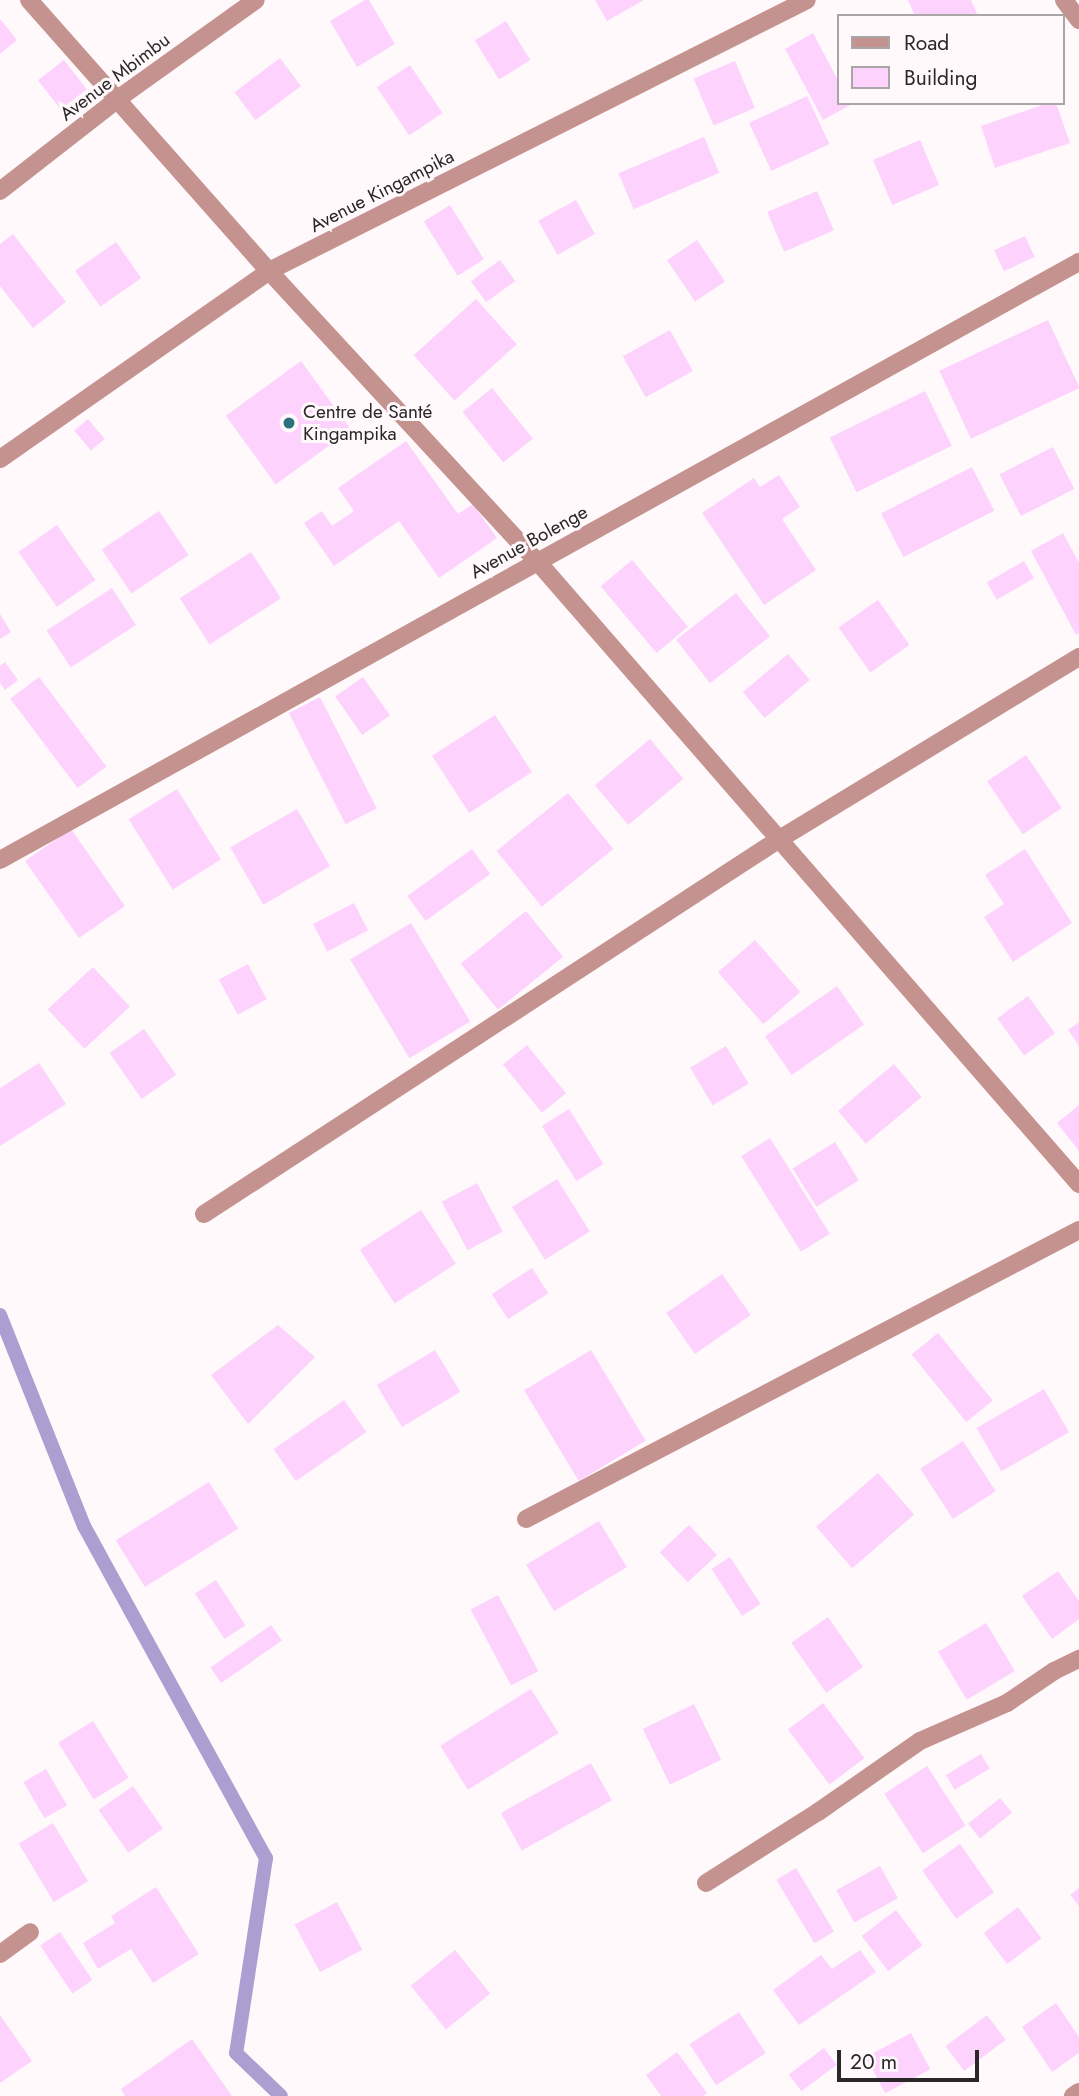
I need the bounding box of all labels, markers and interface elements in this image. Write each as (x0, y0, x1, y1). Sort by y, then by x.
legend (838, 14, 1065, 105)
street label: Avenue Mbimbu (56, 28, 174, 126)
text: Road (904, 28, 949, 58)
text: Building (904, 63, 977, 93)
street label: Avenue Kingampika (306, 145, 458, 237)
place label: Centre de Santé Kingampika (303, 401, 432, 445)
marker: Centre de Santé Kingampika (281, 415, 297, 431)
street label: Avenue Bolenge (466, 500, 592, 584)
scale bar (841, 2036, 983, 2080)
text: 20 m (850, 2047, 897, 2077)

